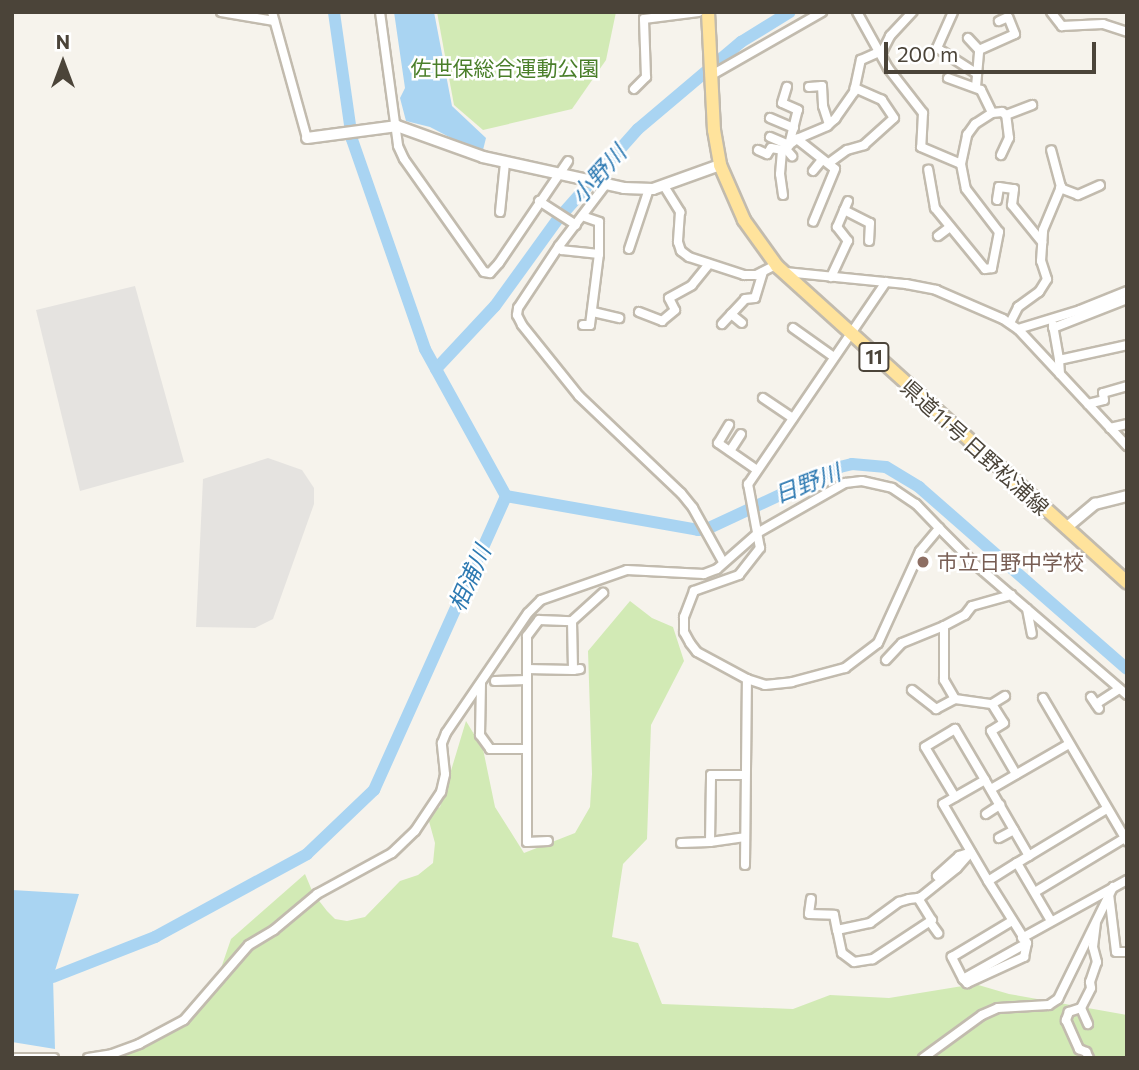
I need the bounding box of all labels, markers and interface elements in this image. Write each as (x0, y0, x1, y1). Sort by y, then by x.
north arrow (28, 28, 98, 98)
scale bar (887, 28, 1099, 72)
text: N (56, 30, 70, 53)
text: 200 m (897, 41, 958, 66)
park label: 佐世保総合運動公園 (411, 55, 599, 81)
water label: 小野川 (565, 139, 631, 209)
road number: 11 (858, 342, 890, 372)
street label: 県道11号 日野松浦線 (896, 374, 1054, 520)
water label: 日野川 (770, 458, 844, 508)
water label: 相浦川 (442, 541, 496, 615)
place label: 市立日野中学校 (937, 549, 1084, 575)
marker: 市立日野中学校 (915, 554, 931, 570)

